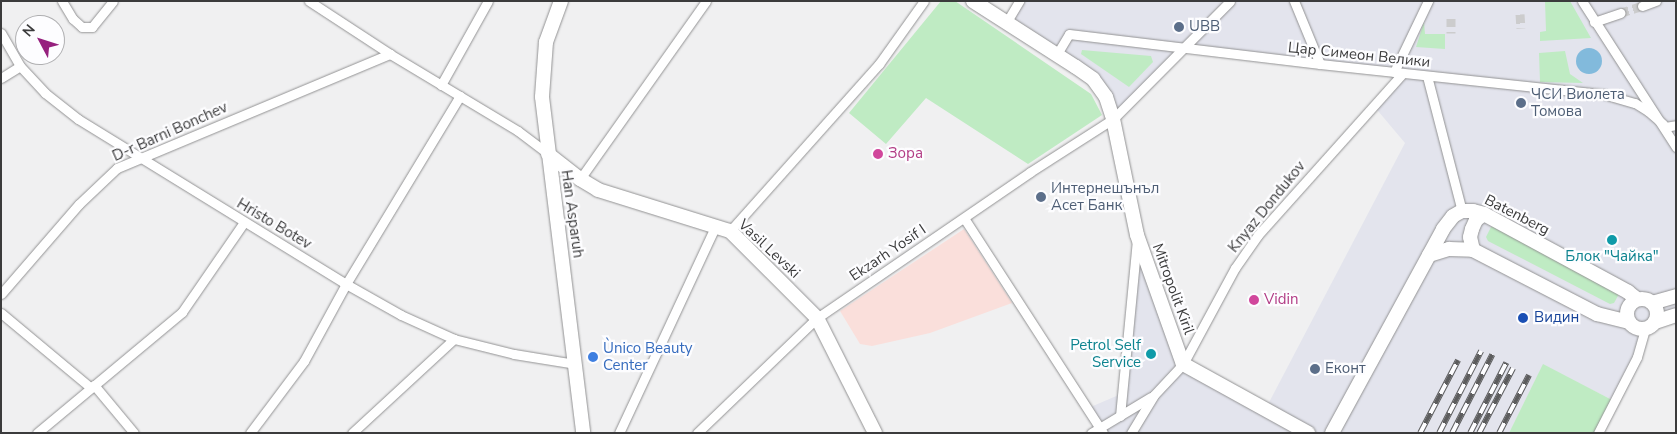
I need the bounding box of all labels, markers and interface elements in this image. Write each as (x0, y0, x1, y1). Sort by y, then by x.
north arrow (15, 15, 65, 65)
place label: UBB (1189, 18, 1220, 36)
text: N (18, 21, 40, 41)
marker: UBB (1173, 21, 1185, 33)
street label: Цар Симеон Велики (1287, 39, 1431, 71)
place label: ЧСИ Виолета Томова (1531, 85, 1625, 120)
marker: ЧСИ Виолета Томова (1515, 97, 1527, 109)
street label: D-r Barni Bonchev (110, 99, 230, 165)
place label: Зора (888, 145, 923, 163)
marker: Зора (872, 148, 884, 160)
street label: Knyaz Dondukov (1225, 158, 1309, 256)
street label: Han Asparuh (557, 169, 587, 259)
place label: Интернешънъл Асет Банк (1051, 179, 1159, 214)
marker: Интернешънъл Асет Банк (1035, 191, 1047, 203)
street label: Batenberg (1481, 191, 1553, 239)
street label: Hristo Botev (233, 195, 315, 253)
street label: Vasil Levski (734, 216, 804, 282)
street label: Ekzarh Yosif I (846, 221, 930, 285)
marker: Блок "Чайка" (1606, 234, 1618, 246)
street label: Mitropolit Kiril (1148, 241, 1198, 337)
place label: Блок "Чайка" (1565, 248, 1659, 266)
place label: Vidin (1264, 291, 1299, 309)
marker: Vidin (1248, 294, 1260, 306)
place label: Видин (1534, 309, 1579, 327)
marker: Видин (1516, 311, 1530, 325)
place label: Petrol Self Service (1070, 336, 1141, 371)
place label: Ùnico Beauty Center (603, 339, 692, 374)
marker: Petrol Self Service (1145, 348, 1157, 360)
marker: Ùnico Beauty Center (587, 351, 599, 363)
place label: Еконт (1325, 360, 1366, 378)
marker: Еконт (1309, 363, 1321, 375)

